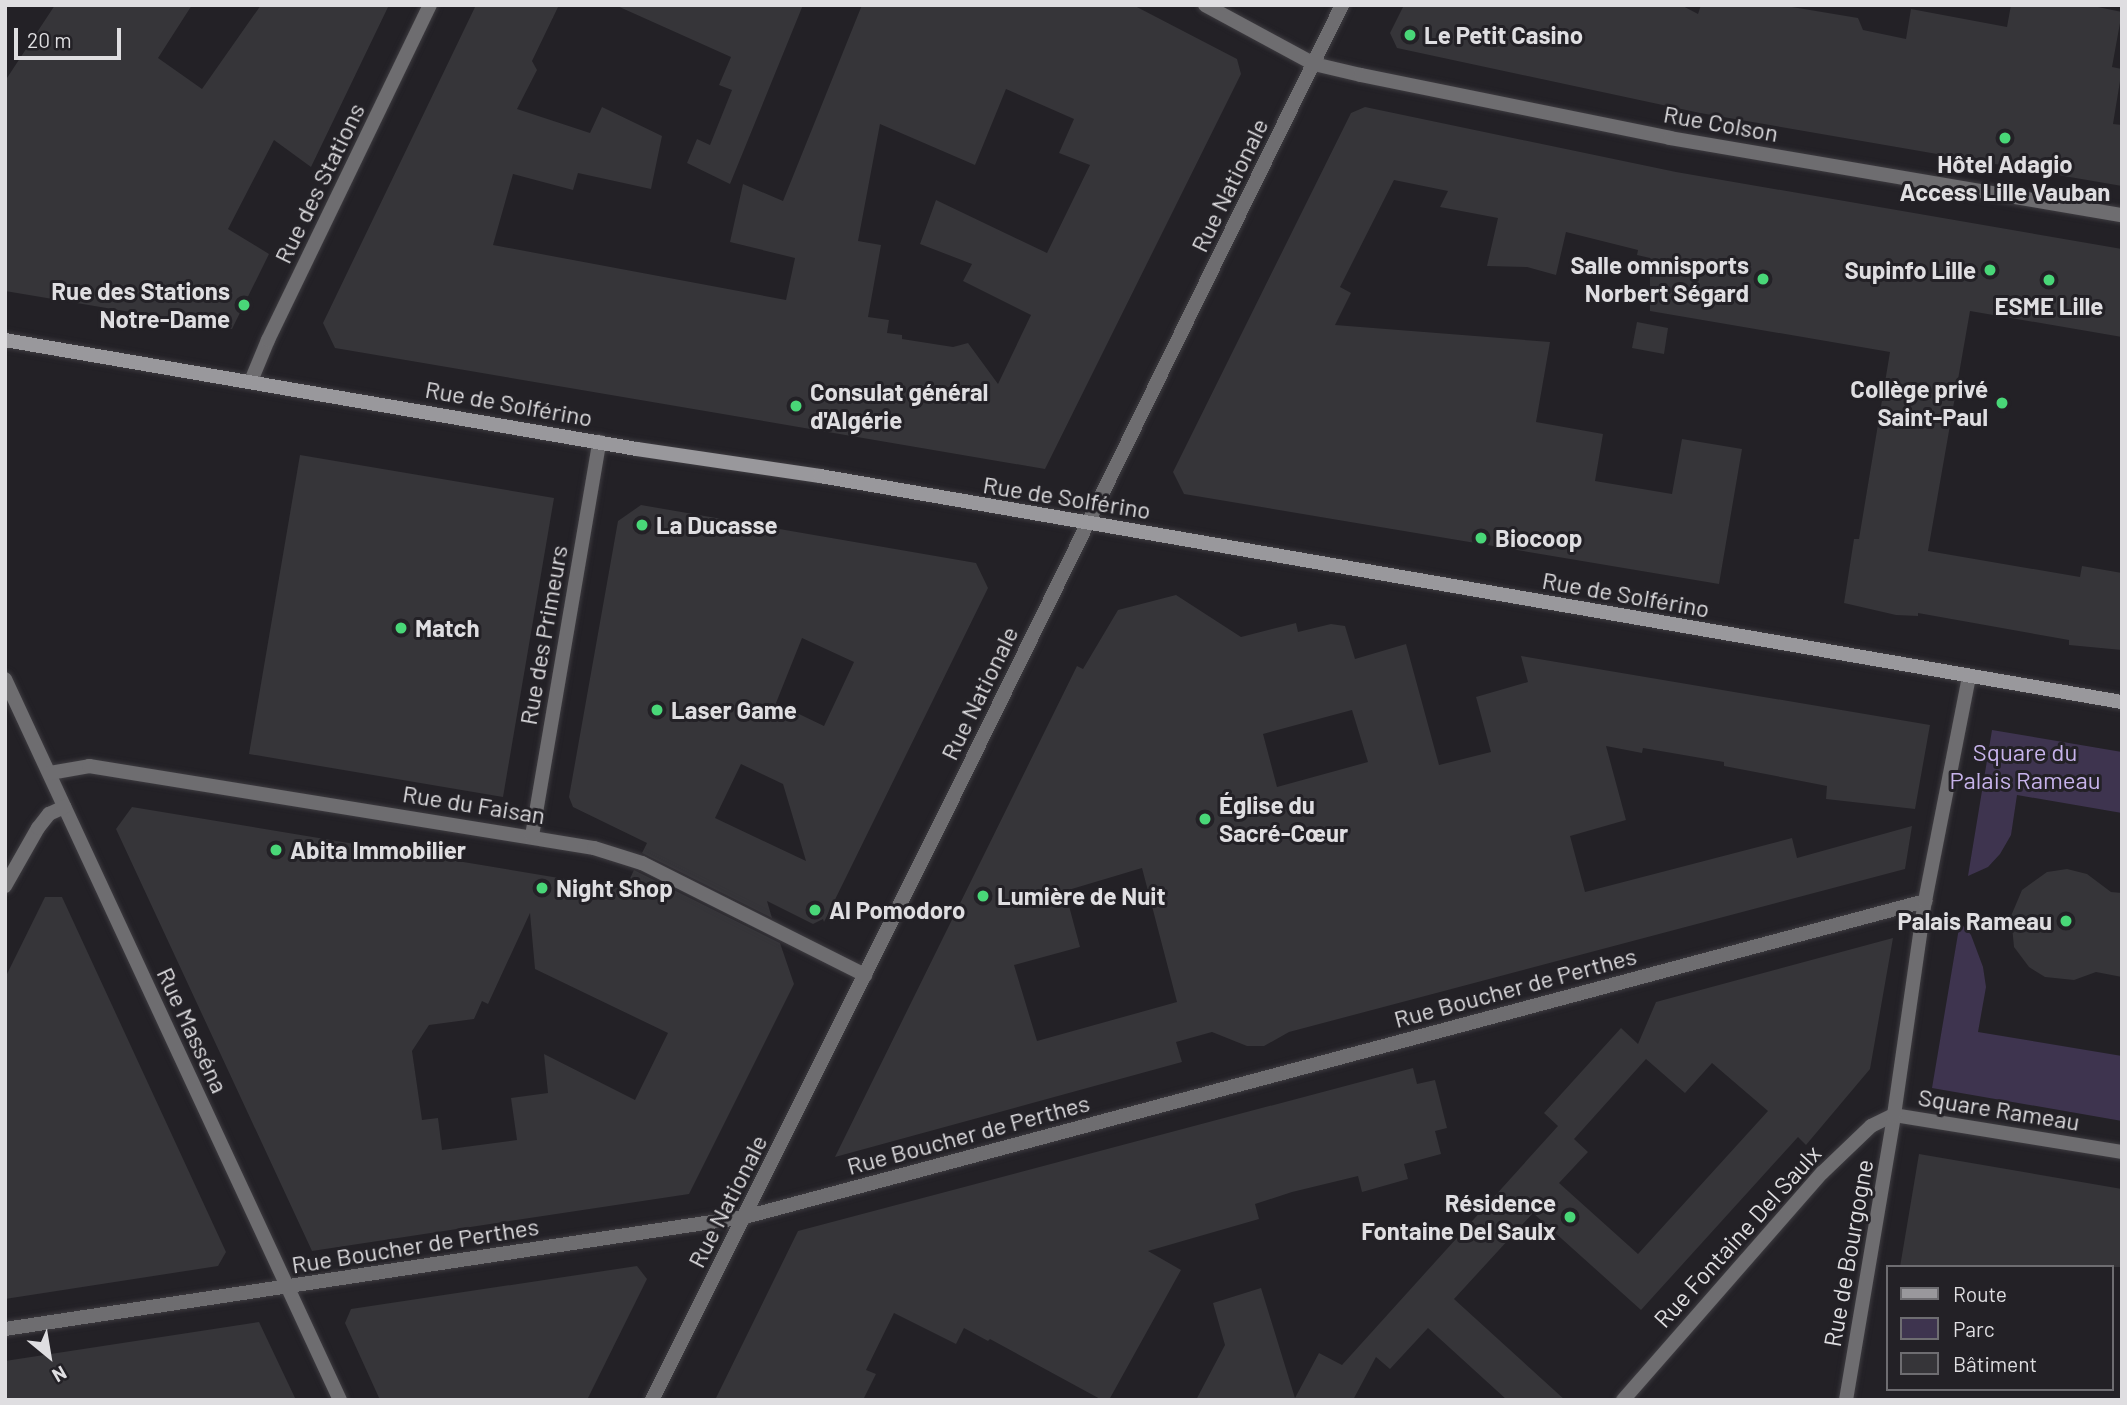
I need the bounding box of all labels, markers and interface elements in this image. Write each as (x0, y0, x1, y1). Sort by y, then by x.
scale bar (18, 14, 124, 58)
place label: Le Petit Casino (1424, 21, 1583, 49)
text: 20 m (27, 27, 72, 52)
marker: Le Petit Casino (1402, 27, 1418, 43)
street label: Rue des Stations (268, 98, 370, 268)
street label: Rue Colson (1661, 99, 1781, 147)
street label: Rue Nationale (1184, 114, 1274, 256)
marker: Hôtel Adagio Access Lille Vauban (1997, 130, 2013, 146)
place label: Hôtel Adagio Access Lille Vauban (1900, 150, 2110, 206)
place label: Salle omnisports Norbert Ségard (1570, 251, 1749, 307)
place label: Supinfo Lille (1844, 256, 1976, 284)
marker: Supinfo Lille (1982, 262, 1998, 278)
marker: Salle omnisports Norbert Ségard (1755, 271, 1771, 287)
marker: ESME Lille (2041, 272, 2057, 288)
place label: Rue des Stations Notre-Dame (51, 277, 230, 333)
place label: ESME Lille (1995, 292, 2103, 320)
marker: Rue des Stations Notre-Dame (236, 297, 252, 313)
street label: Rue de Solférino (423, 374, 595, 432)
place label: Collège privé Saint-Paul (1850, 375, 1988, 431)
place label: Consulat général d'Algérie (810, 378, 988, 434)
marker: Collège privé Saint-Paul (1994, 395, 2010, 411)
marker: Consulat général d'Algérie (788, 398, 804, 414)
street label: Rue de Solférino (981, 470, 1153, 524)
place label: La Ducasse (656, 511, 778, 539)
marker: La Ducasse (634, 517, 650, 533)
place label: Biocoop (1495, 524, 1582, 552)
marker: Biocoop (1473, 530, 1489, 546)
street label: Rue des Primeurs (513, 543, 573, 727)
street label: Rue de Solférino (1540, 565, 1712, 623)
place label: Match (415, 614, 480, 642)
marker: Match (393, 620, 409, 636)
street label: Rue Nationale (934, 622, 1024, 764)
place label: Laser Game (671, 696, 797, 724)
marker: Laser Game (649, 702, 665, 718)
park label: Square du Palais Rameau (1949, 738, 2101, 794)
street label: Rue du Faisan (401, 779, 547, 829)
place label: Église du Sacré-Cœur (1219, 791, 1348, 847)
marker: Église du Sacré-Cœur (1197, 811, 1213, 827)
place label: Abita Immobilier (290, 836, 466, 864)
marker: Abita Immobilier (268, 842, 284, 858)
place label: Night Shop (556, 874, 673, 902)
marker: Night Shop (534, 880, 550, 896)
place label: Lumière de Nuit (997, 882, 1166, 910)
marker: Lumière de Nuit (975, 888, 991, 904)
place label: Al Pomodoro (829, 896, 965, 924)
marker: Al Pomodoro (807, 902, 823, 918)
place label: Palais Rameau (1898, 907, 2052, 935)
marker: Palais Rameau (2058, 913, 2074, 929)
street label: Rue Boucher de Perthes (1391, 941, 1639, 1033)
street label: Rue Masséna (151, 963, 235, 1097)
street label: Square Rameau (1916, 1082, 2082, 1136)
street label: Rue Boucher de Perthes (844, 1088, 1092, 1180)
street label: Rue Nationale (681, 1130, 773, 1272)
street label: Rue Fontaine Del Saulx (1648, 1139, 1826, 1333)
street label: Rue de Bourgogne (1817, 1157, 1879, 1349)
place label: Résidence Fontaine Del Saulx (1361, 1189, 1556, 1245)
marker: Résidence Fontaine Del Saulx (1562, 1209, 1578, 1225)
street label: Rue Boucher de Perthes (289, 1211, 541, 1279)
legend (1885, 1265, 2113, 1391)
text: Route (1953, 1281, 2007, 1306)
text: Parc (1953, 1316, 1995, 1341)
north arrow (14, 1321, 84, 1391)
text: Bâtiment (1953, 1351, 2037, 1376)
text: N (49, 1361, 71, 1388)

